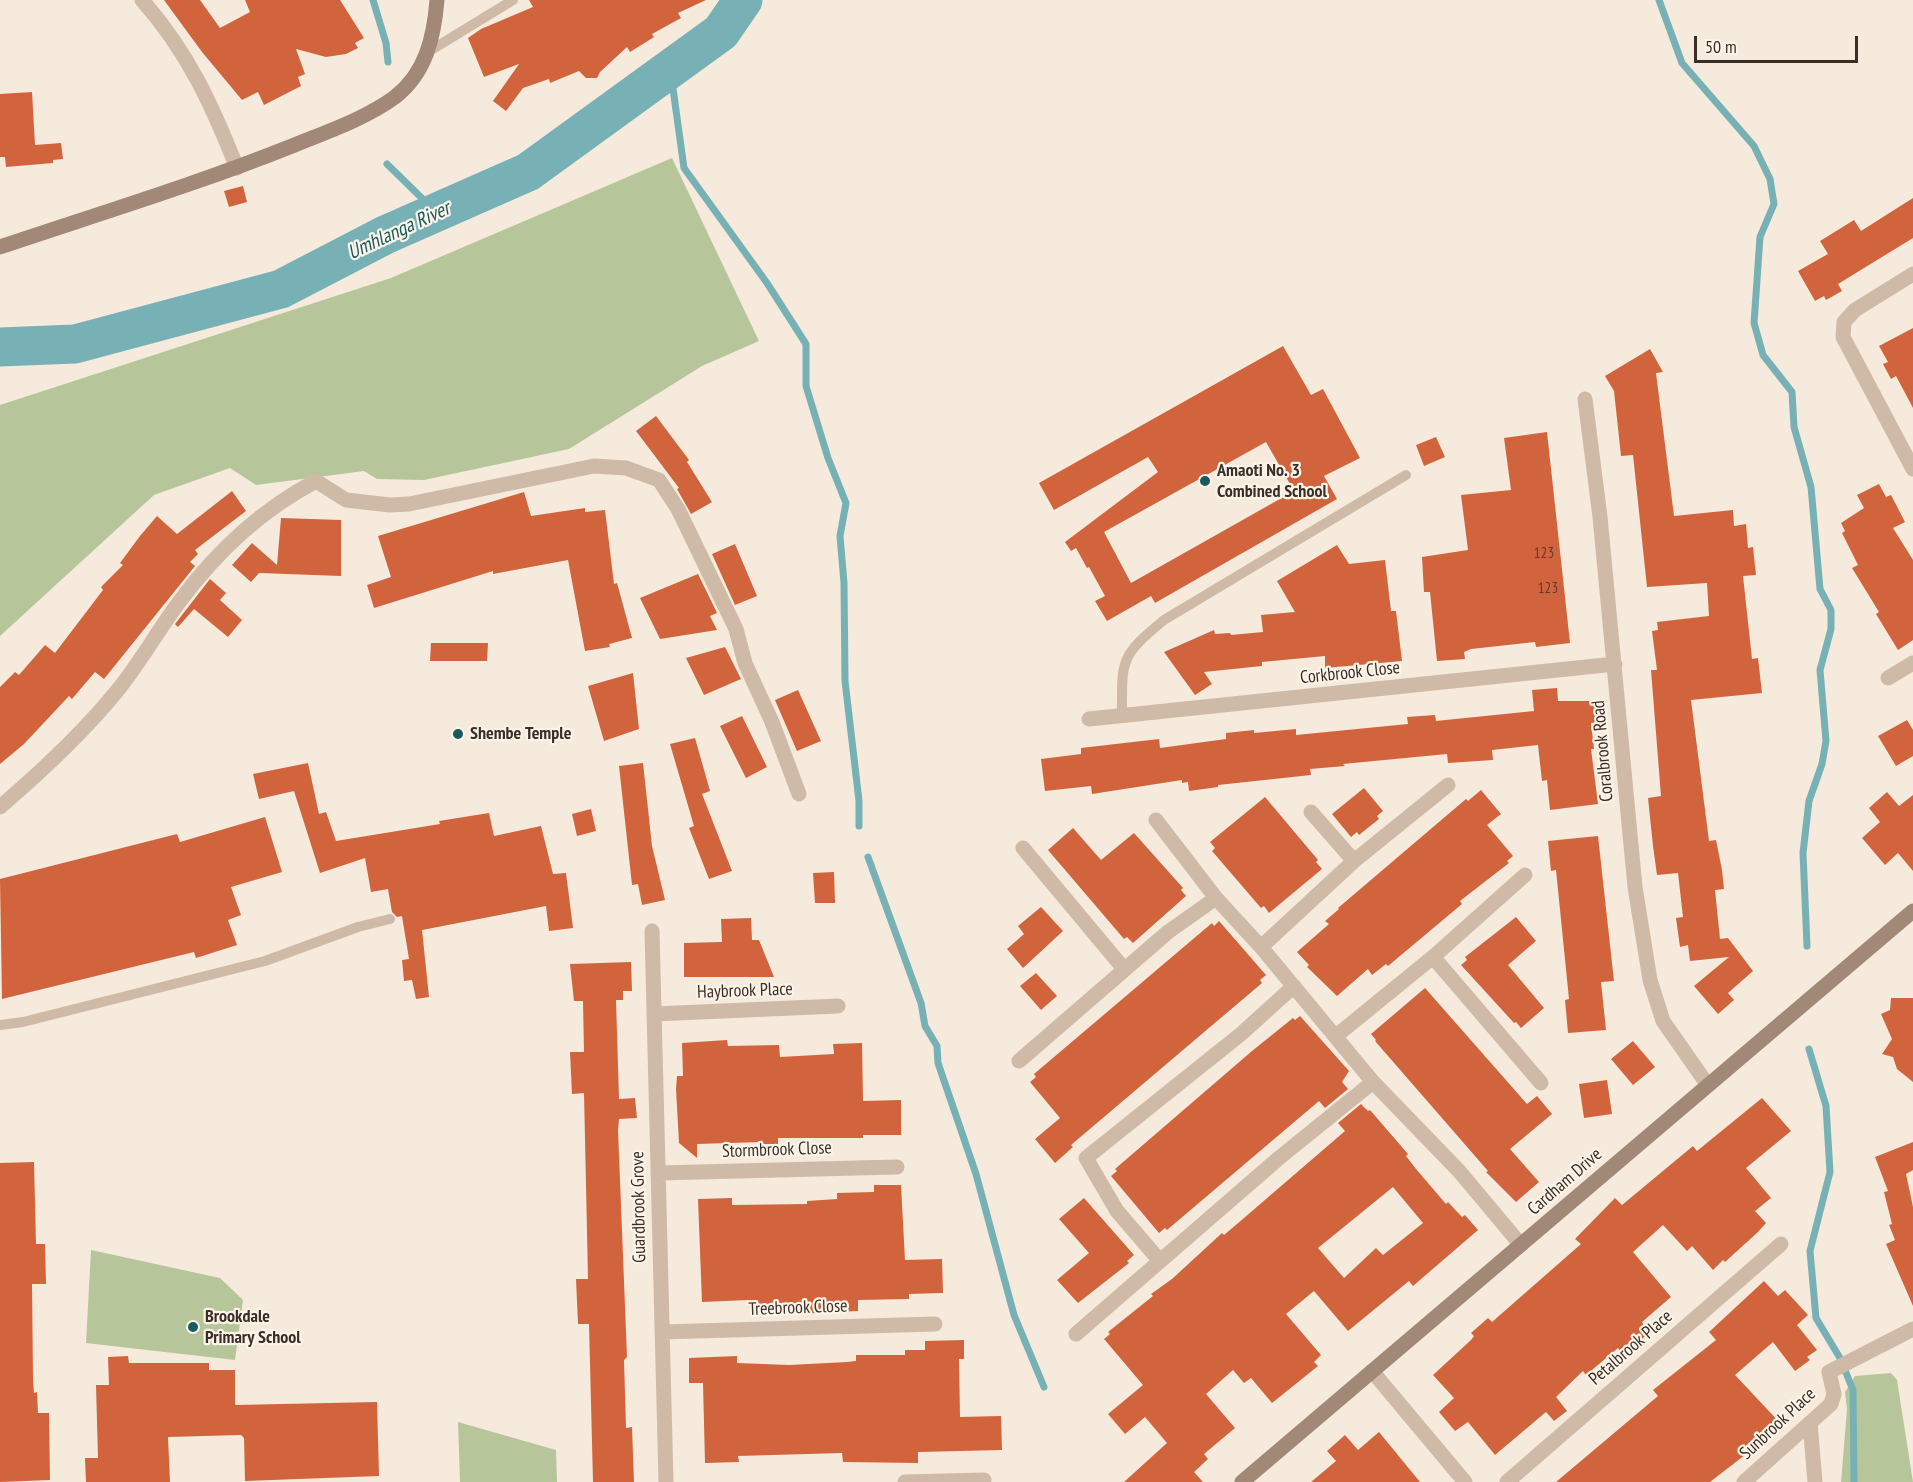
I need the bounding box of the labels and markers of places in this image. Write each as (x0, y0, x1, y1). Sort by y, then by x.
place label: Amaoti No. 3 Combined School (1217, 460, 1327, 502)
marker: Amaoti No. 3 Combined School (1198, 474, 1212, 488)
place label: Shembe Temple (470, 723, 571, 745)
marker: Shembe Temple (451, 727, 465, 741)
place label: Brookdale Primary School (205, 1306, 301, 1348)
marker: Brookdale Primary School (186, 1320, 200, 1334)

